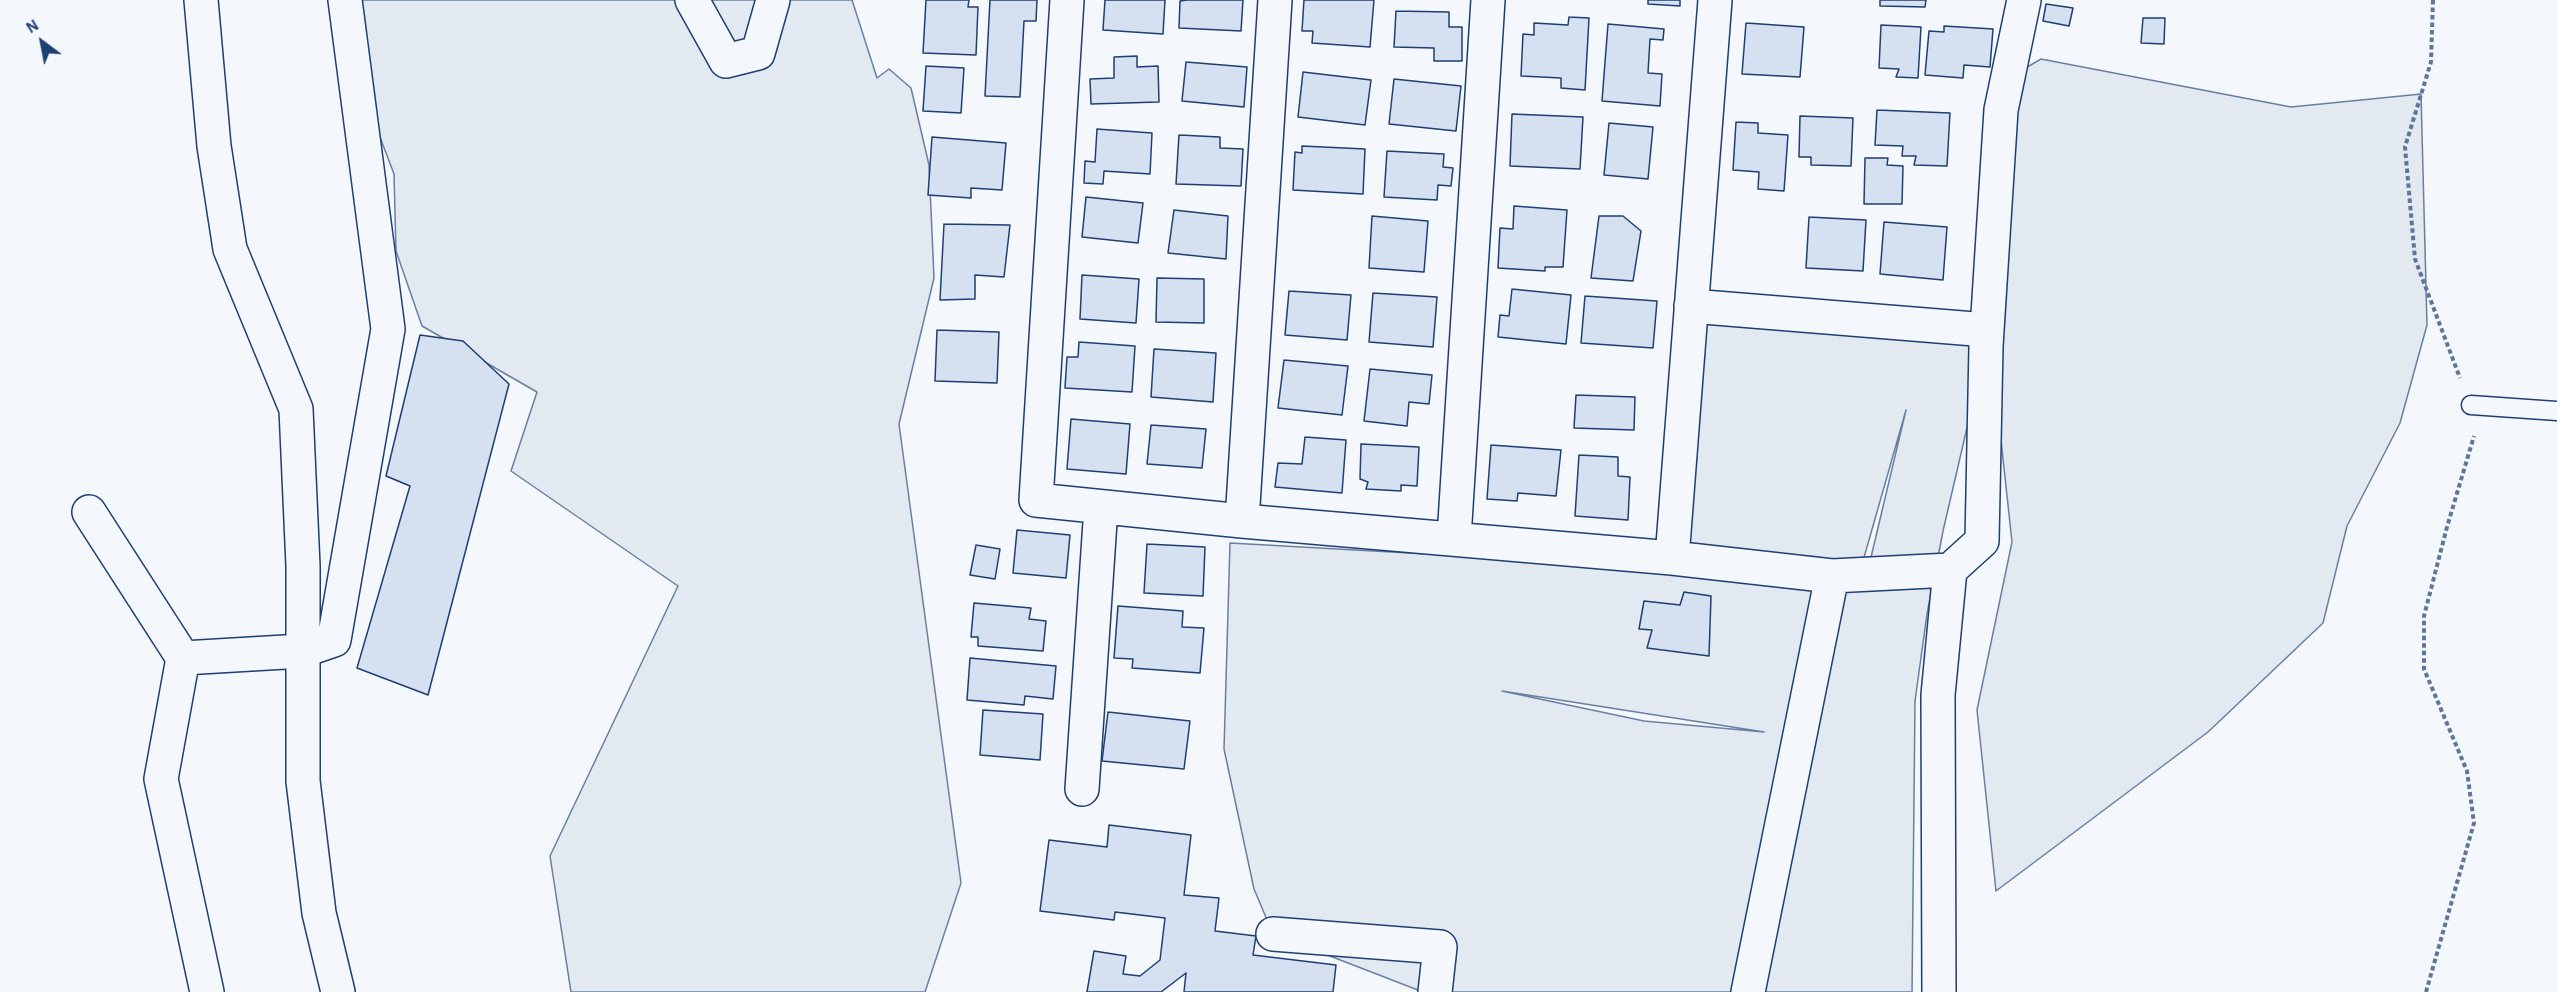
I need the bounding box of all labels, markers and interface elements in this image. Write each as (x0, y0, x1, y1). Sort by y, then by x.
north arrow (12, 12, 72, 72)
text: N (24, 17, 41, 36)

